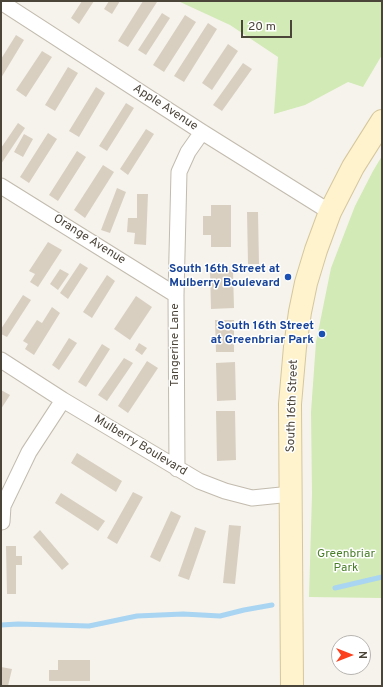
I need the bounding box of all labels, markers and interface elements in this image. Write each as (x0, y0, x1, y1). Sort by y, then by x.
scale bar (243, 12, 294, 38)
text: 20 m (248, 19, 276, 35)
street label: Apple Avenue (130, 82, 200, 134)
street label: Orange Avenue (50, 212, 128, 268)
place label: South 16th Street at Mulberry Boulevard (169, 263, 280, 291)
marker: South 16th Street at Mulberry Boulevard (283, 272, 293, 282)
street label: Tangerine Lane (169, 303, 183, 387)
place label: South 16th Street at Greenbriar Park (211, 320, 314, 348)
marker: South 16th Street at Greenbriar Park (317, 329, 327, 339)
street label: South 16th Street (284, 359, 302, 453)
street label: Mulberry Boulevard (91, 413, 189, 479)
park label: Greenbriar Park (317, 548, 375, 576)
north arrow (331, 635, 371, 675)
text: N (355, 651, 369, 659)

